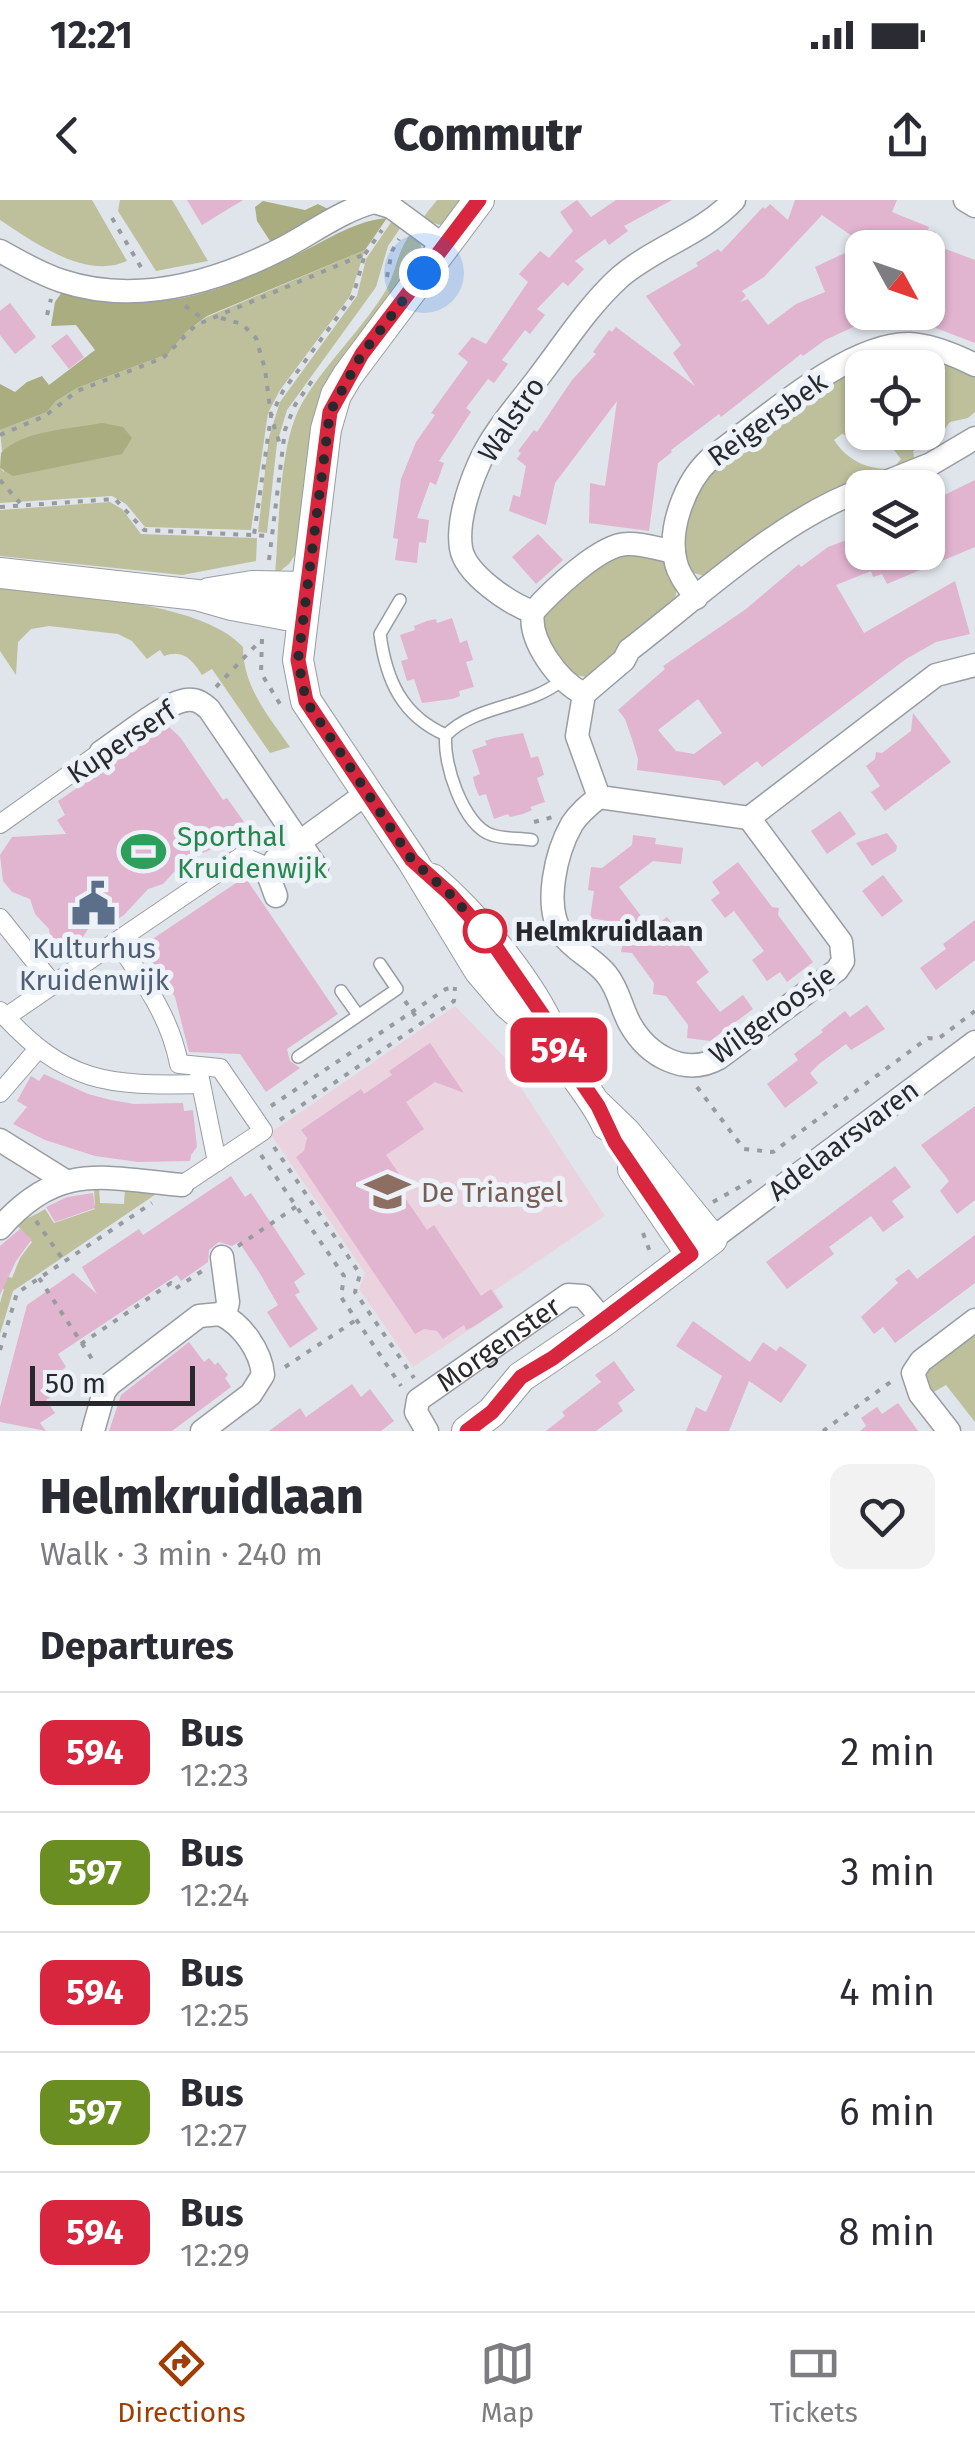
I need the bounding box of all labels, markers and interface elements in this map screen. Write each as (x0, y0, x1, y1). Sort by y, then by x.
text: 12:21 (50, 12, 133, 58)
icon: back (40, 108, 95, 163)
text: Commutr (393, 108, 582, 162)
icon: share (880, 108, 935, 163)
north arrow (845, 230, 945, 330)
map controls (845, 230, 945, 570)
your location (399, 248, 449, 298)
button: locate (845, 350, 945, 450)
street label: Reigersbek (701, 365, 834, 474)
street label: Walstro (471, 371, 552, 468)
button: layers (845, 470, 945, 570)
street label: Kuperserf (61, 693, 184, 791)
place label: Sporthal Kruidenwijk (177, 820, 328, 885)
sports icon: Sporthal Kruidenwijk (120, 828, 168, 876)
public building icon: Kulturhus Kruidenwijk (70, 879, 118, 927)
marker: Helmkruidlaan (464, 910, 506, 952)
place label: Helmkruidlaan (515, 915, 703, 948)
place label: Kulturhus Kruidenwijk (19, 932, 170, 997)
street label: Wilgeroosje (703, 958, 842, 1071)
line badge: 594 (502, 1018, 616, 1082)
text: 594 (530, 1029, 588, 1071)
street label: Adelaarsvaren (762, 1073, 925, 1208)
school or university icon: De Triangel (364, 1168, 412, 1216)
place label: De Triangel (421, 1176, 563, 1209)
street label: Morgenster (430, 1290, 567, 1399)
scale bar (30, 1361, 195, 1406)
text: 50 m (45, 1367, 106, 1400)
button: heart (830, 1464, 935, 1569)
text: Helmkruidlaan (40, 1468, 364, 1526)
text: Walk · 3 min · 240 m (40, 1535, 323, 1573)
text: Departures (40, 1623, 234, 1669)
text: Bus (180, 1710, 244, 1756)
text: 2 min (841, 1729, 935, 1775)
text: 594 (66, 1731, 124, 1773)
text: 12:23 (180, 1756, 249, 1794)
text: Bus (180, 1830, 244, 1876)
text: 3 min (840, 1849, 935, 1895)
text: 597 (68, 1851, 122, 1893)
text: 12:24 (180, 1876, 249, 1914)
text: Bus (180, 1950, 244, 1996)
text: 4 min (839, 1969, 935, 2015)
text: 594 (66, 1971, 124, 2013)
text: 12:25 (180, 1996, 249, 2034)
text: Bus (180, 2070, 244, 2116)
text: 6 min (839, 2089, 935, 2135)
text: 597 (68, 2091, 122, 2133)
text: 12:27 (180, 2116, 247, 2154)
text: Bus (180, 2190, 244, 2236)
text: 8 min (838, 2209, 935, 2255)
text: 594 (66, 2211, 124, 2253)
text: 12:29 (180, 2236, 250, 2274)
tab: Directions (117, 2336, 246, 2429)
tab: Map (480, 2336, 535, 2429)
tab: Tickets (769, 2336, 858, 2429)

